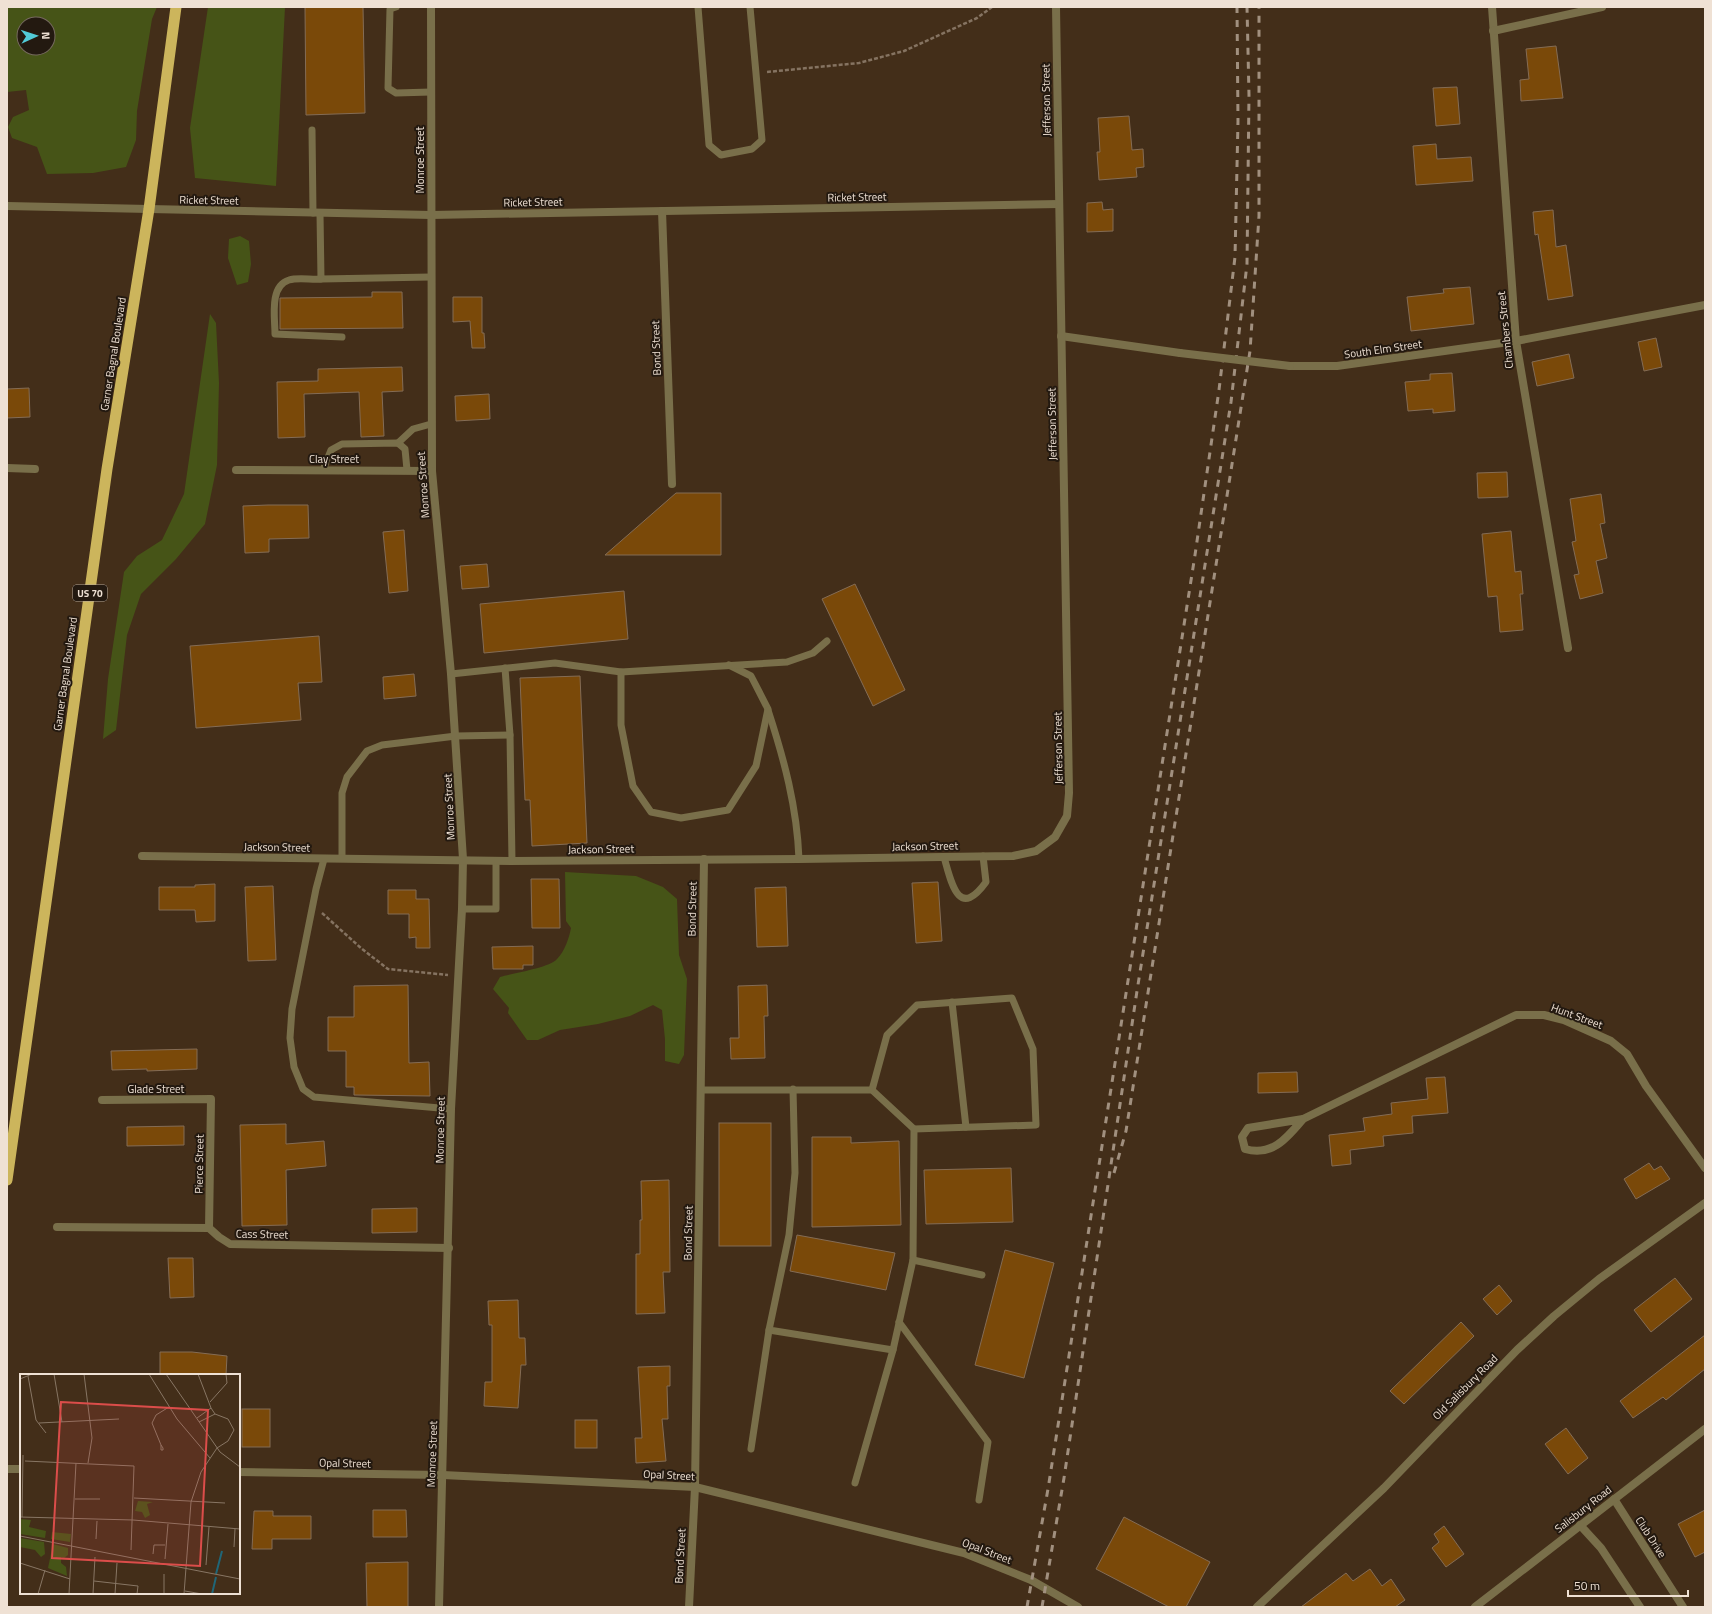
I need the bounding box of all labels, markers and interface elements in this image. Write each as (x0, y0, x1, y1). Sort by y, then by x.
north arrow (16, 16, 56, 56)
text: N (38, 31, 54, 40)
street label: Jefferson Street (1037, 63, 1055, 137)
street label: Monroe Street (412, 126, 428, 193)
street label: Ricket Street (827, 188, 887, 206)
street label: Ricket Street (179, 191, 239, 209)
street label: Ricket Street (503, 193, 563, 211)
street label: Chambers Street (1493, 290, 1517, 369)
street label: Garner Bagnal Boulevard (96, 296, 130, 412)
street label: Bond Street (647, 320, 665, 376)
street label: South Elm Street (1343, 336, 1423, 362)
street label: Jefferson Street (1043, 387, 1061, 461)
street label: Clay Street (309, 451, 359, 467)
street label: Monroe Street (413, 451, 433, 519)
road number: US 70 (73, 585, 107, 601)
street label: Garner Bagnal Boulevard (49, 616, 81, 732)
street label: Jefferson Street (1049, 711, 1067, 785)
street label: Monroe Street (439, 773, 459, 841)
street label: Jackson Street (892, 837, 958, 855)
street label: Jackson Street (244, 838, 310, 856)
street label: Jackson Street (568, 840, 634, 858)
street label: Bond Street (684, 881, 700, 937)
street label: Hunt Street (1549, 999, 1605, 1033)
street label: Glade Street (128, 1081, 185, 1097)
street label: Monroe Street (431, 1096, 449, 1164)
street label: Pierce Street (190, 1134, 208, 1194)
street label: Bond Street (680, 1205, 696, 1261)
street label: Cass Street (236, 1226, 289, 1242)
street label: Old Salisbury Road (1429, 1351, 1501, 1423)
inset map (20, 1374, 240, 1594)
street label: Monroe Street (423, 1420, 441, 1488)
street label: Opal Street (319, 1455, 371, 1471)
street label: Opal Street (643, 1466, 695, 1484)
street label: Salisbury Road (1551, 1481, 1615, 1536)
street label: Club Drive (1632, 1513, 1671, 1561)
street label: Bond Street (671, 1528, 689, 1584)
street label: Opal Street (960, 1534, 1014, 1568)
scale bar (1568, 1572, 1688, 1598)
text: 50 m (1574, 1576, 1600, 1595)

